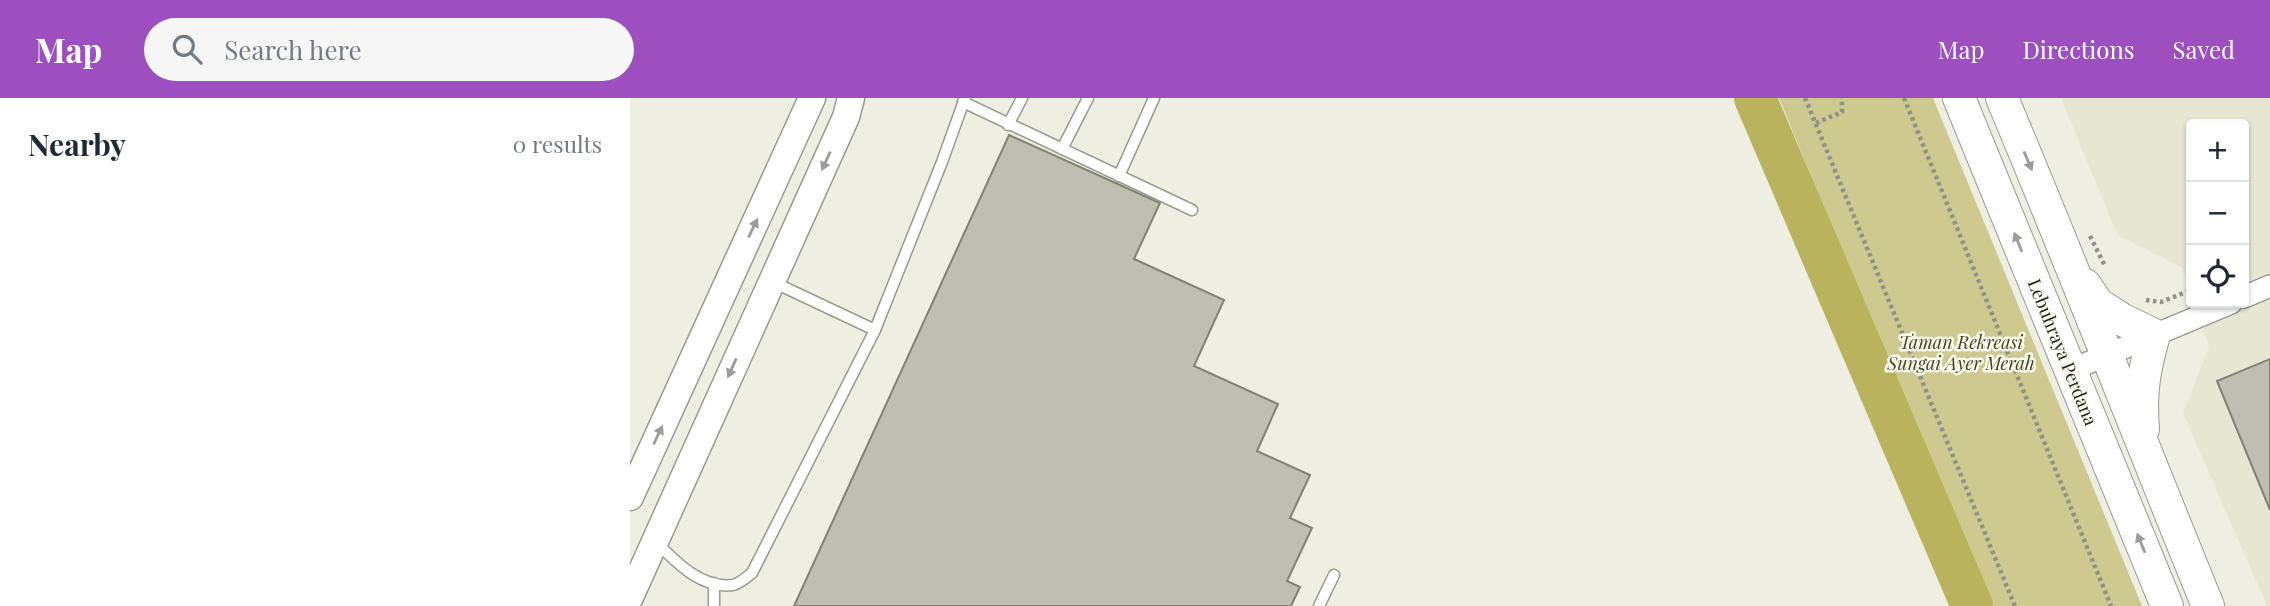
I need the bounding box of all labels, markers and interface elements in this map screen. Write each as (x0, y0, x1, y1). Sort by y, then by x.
search box (144, 18, 634, 81)
text: Map (35, 27, 102, 71)
icon: search (168, 30, 206, 68)
text: Search here (224, 32, 362, 67)
text: Map (1938, 33, 1984, 65)
text: Directions (2022, 33, 2135, 65)
text: Saved (2173, 33, 2235, 65)
map controls (2186, 119, 2249, 308)
button: + (2186, 119, 2249, 182)
text: Nearby (28, 124, 126, 164)
text: 0 results (512, 128, 602, 159)
one-way arrow (820, 151, 831, 171)
one-way arrow (2023, 151, 2034, 172)
button: − (2186, 182, 2249, 245)
one-way arrow (747, 218, 759, 238)
one-way arrow (2012, 231, 2023, 252)
button: locate (2186, 245, 2249, 308)
street label: Lebuhraya Perdana (2023, 275, 2103, 429)
park label: Taman Rekreasi Sungai Ayer Merah (1886, 330, 2035, 375)
one-way arrow (726, 358, 737, 379)
one-way arrow (652, 425, 664, 445)
one-way arrow (2136, 532, 2147, 553)

